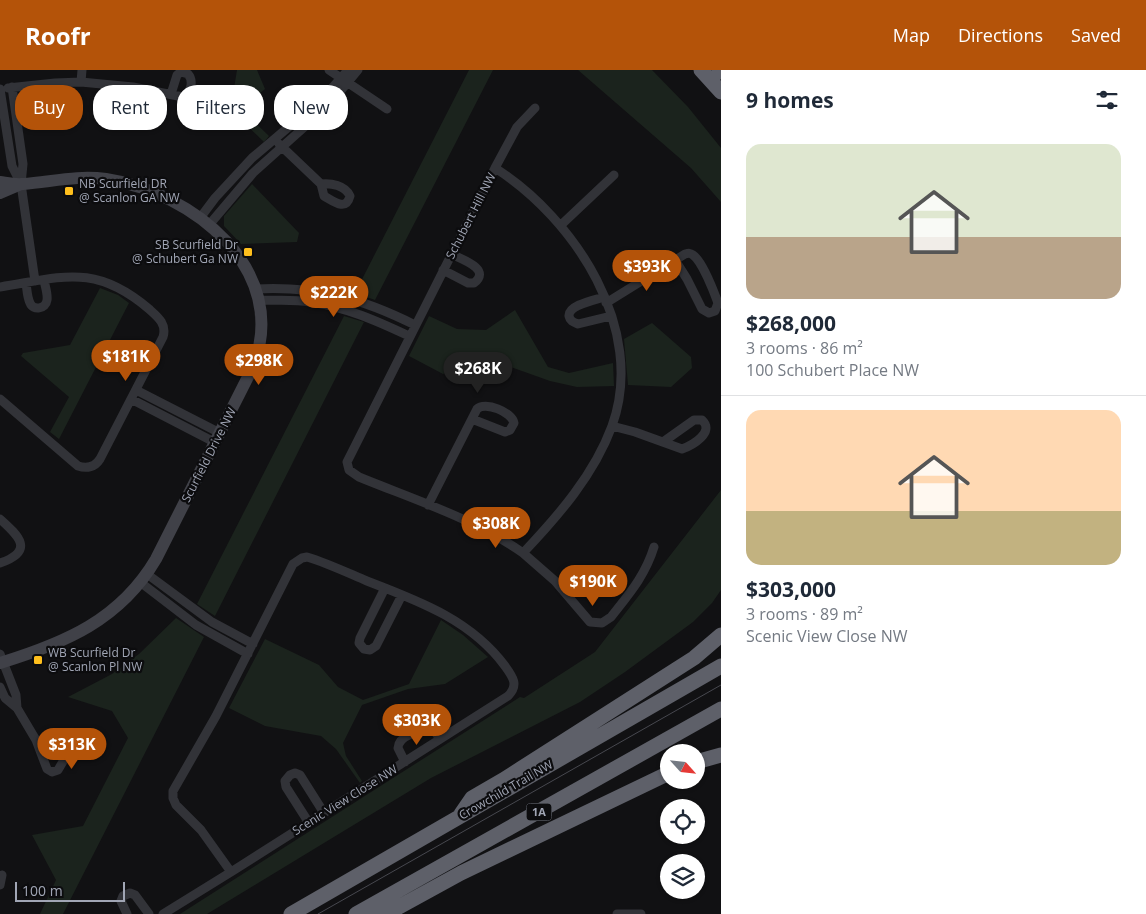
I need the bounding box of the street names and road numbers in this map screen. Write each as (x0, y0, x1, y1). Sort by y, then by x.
street label: Schubert Hill NW (442, 170, 500, 262)
street label: Scurfield Drive NW (177, 404, 240, 505)
street label: Crowchild Trail NW (456, 756, 556, 823)
street label: Scenic View Close NW (289, 760, 401, 839)
road number: 1A (526, 804, 552, 820)

